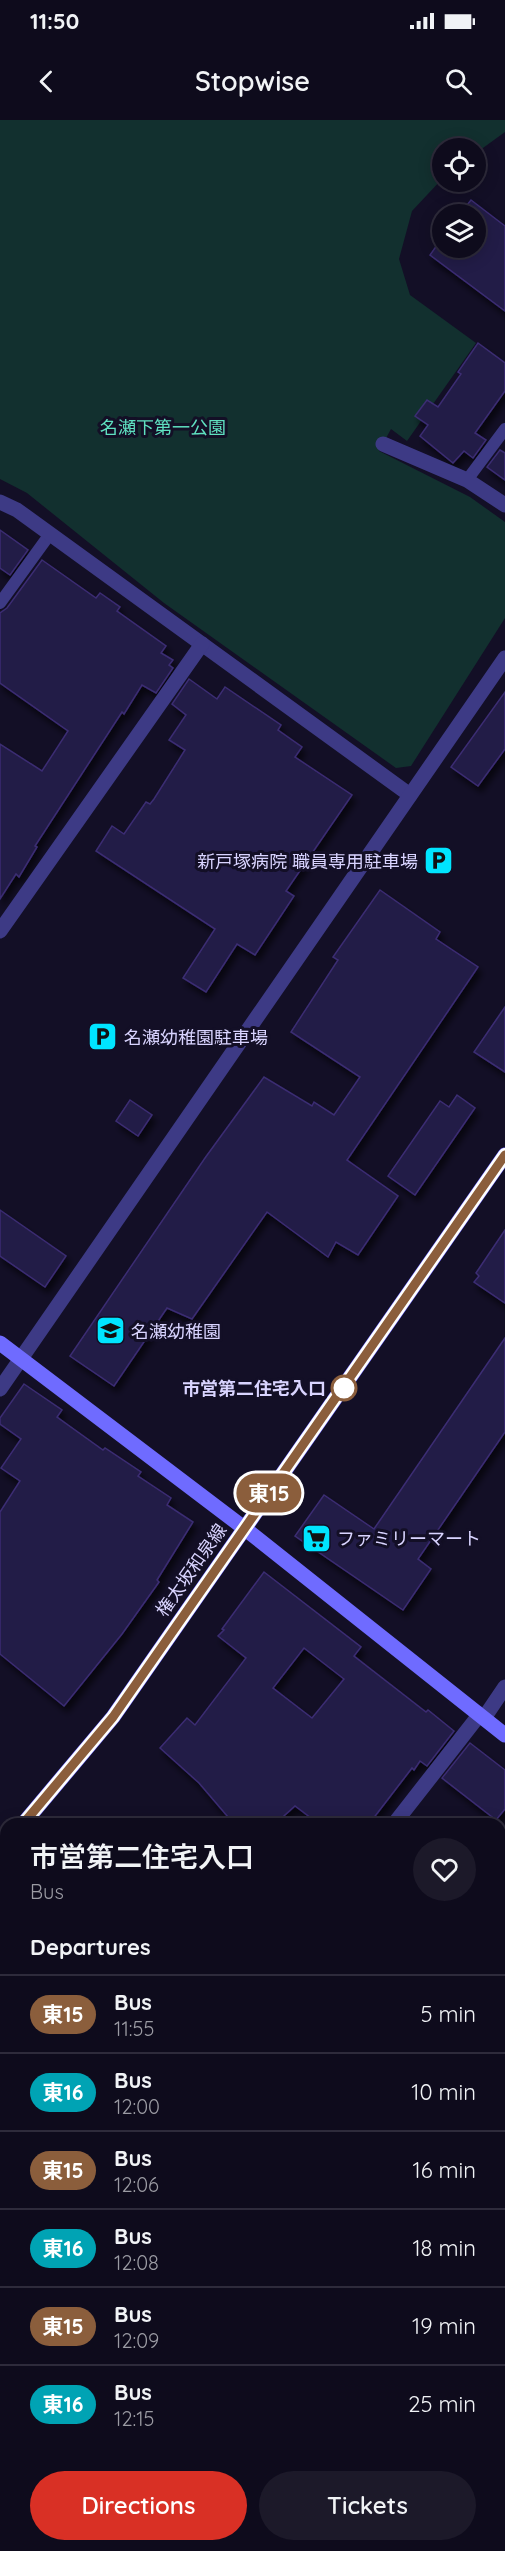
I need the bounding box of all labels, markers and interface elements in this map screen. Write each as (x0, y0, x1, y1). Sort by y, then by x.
text: 11:50 (30, 7, 79, 35)
text: Stopwise (195, 64, 310, 98)
icon: back (30, 65, 63, 98)
icon: search (442, 65, 475, 98)
map controls (432, 138, 486, 258)
button: locate (432, 138, 486, 192)
button: layers (432, 204, 486, 258)
park label: 名瀬下第一公園 (100, 416, 226, 439)
parking icon: 新戸塚病院 職員専用駐車場 (423, 845, 455, 877)
place label: 新戸塚病院 職員専用駐車場 (197, 850, 418, 873)
parking icon: 名瀬幼稚園駐車場 (87, 1021, 119, 1053)
place label: 名瀬幼稚園駐車場 (124, 1026, 268, 1049)
school or university icon: 名瀬幼稚園 (94, 1315, 126, 1347)
place label: 名瀬幼稚園 (131, 1320, 221, 1343)
marker: 市営第二住宅入口 (331, 1375, 357, 1401)
place label: 市営第二住宅入口 (182, 1377, 326, 1400)
line badge: 東15 (234, 1474, 304, 1512)
text: 東15 (248, 1480, 290, 1506)
street label: 権太坂和泉線 (151, 1519, 231, 1621)
supermarket icon: ファミリーマート (300, 1522, 332, 1554)
place label: ファミリーマート (337, 1527, 481, 1550)
button: heart (413, 1838, 476, 1901)
text: 市営第二住宅入口 (30, 1839, 254, 1874)
text: Bus (30, 1879, 64, 1904)
text: Departures (30, 1933, 151, 1961)
text: Bus (114, 1988, 152, 2016)
text: 5 min (421, 2000, 476, 2028)
text: 東15 (42, 2001, 84, 2027)
text: 11:55 (114, 2016, 154, 2041)
text: Bus (114, 2066, 152, 2094)
text: 10 min (411, 2078, 476, 2106)
text: 東16 (43, 2079, 83, 2105)
text: 12:00 (114, 2094, 160, 2119)
text: Bus (114, 2144, 152, 2172)
text: 16 min (413, 2156, 476, 2184)
text: 東15 (42, 2157, 84, 2183)
text: 12:06 (114, 2172, 159, 2197)
text: Bus (114, 2222, 152, 2250)
text: 18 min (412, 2234, 476, 2262)
text: 東16 (43, 2235, 83, 2261)
text: 12:08 (114, 2250, 159, 2275)
text: Bus (114, 2300, 152, 2328)
text: 19 min (412, 2312, 476, 2340)
text: 東15 (42, 2313, 84, 2339)
text: 12:09 (114, 2328, 159, 2353)
text: Bus (114, 2378, 152, 2406)
text: 25 min (408, 2390, 476, 2418)
text: 東16 (43, 2391, 83, 2417)
text: 12:15 (114, 2406, 155, 2431)
button: Directions (30, 2471, 247, 2540)
button: Tickets (259, 2471, 476, 2540)

